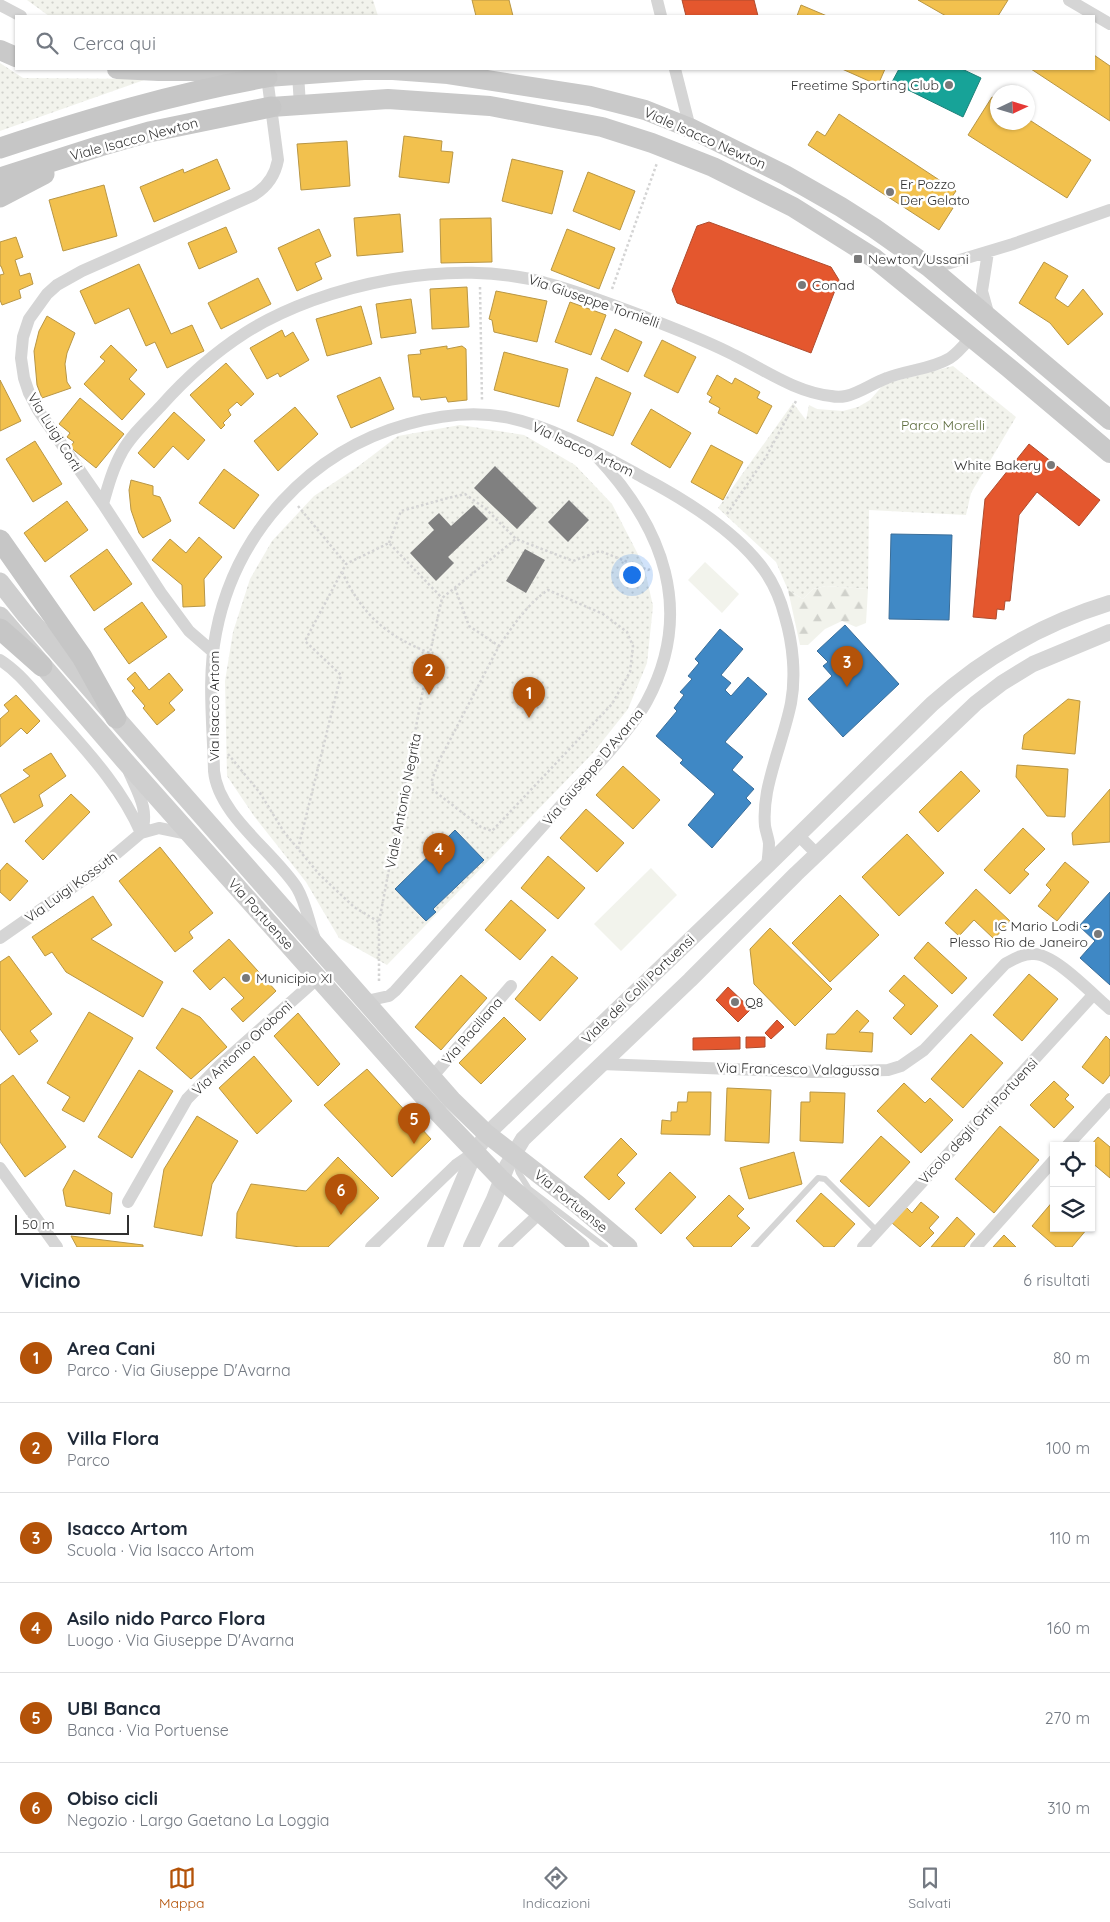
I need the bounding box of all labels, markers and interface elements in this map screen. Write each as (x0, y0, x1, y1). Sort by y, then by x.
search box (15, 15, 1095, 70)
icon: search (33, 29, 61, 57)
text: Cerca qui (73, 31, 156, 55)
place label: Freetime Sporting Club (791, 76, 939, 94)
marker: Freetime Sporting Club (943, 79, 955, 91)
north arrow (990, 85, 1035, 130)
street label: Viale Isacco Newton (641, 103, 769, 173)
street label: Viale Isacco Newton (68, 113, 200, 165)
place label: Er Pozzo Der Gelato (900, 175, 970, 209)
marker: Er Pozzo Der Gelato (884, 186, 896, 198)
place label: Newton/Ussani (868, 250, 969, 268)
marker: Newton/Ussani (852, 253, 864, 265)
street label: Via Giuseppe Tornielli (526, 270, 662, 332)
place label: Conad (812, 276, 855, 294)
marker: Conad (796, 279, 808, 291)
street label: Via Luigi Corti (24, 389, 86, 475)
park label: Parco Morelli (901, 416, 985, 434)
street label: Via Isacco Artom (529, 418, 637, 480)
place label: White Bakery (954, 456, 1041, 474)
marker: White Bakery (1045, 459, 1057, 471)
your location (619, 562, 645, 588)
pin: 3 (831, 646, 863, 687)
street label: Via Isacco Artom (205, 651, 223, 761)
pin: 2 (413, 654, 445, 695)
pin: 1 (513, 677, 545, 718)
street label: Via Giuseppe D'Avarna (539, 705, 647, 829)
street label: Viale Antonio Negrita (381, 732, 425, 870)
pin: 4 (423, 833, 455, 874)
street label: Via Luigi Kossuth (21, 847, 121, 927)
street label: Via Portuense (224, 875, 298, 953)
place label: IC Mario Lodi - Plesso Rio de Janeiro (949, 917, 1088, 951)
marker: IC Mario Lodi - Plesso Rio de Janeiro (1092, 928, 1104, 940)
street label: Viale dei Colli Portuensi (578, 930, 698, 1048)
place label: Municipio XI (256, 969, 333, 987)
marker: Municipio XI (240, 972, 252, 984)
street label: Via Raciliana (438, 993, 506, 1069)
place label: Q8 (745, 993, 763, 1011)
marker: Q8 (729, 996, 741, 1008)
street label: Via Antonio Oroboni (188, 997, 296, 1099)
street label: Vicolo degli Orti Portuensi (915, 1054, 1041, 1188)
street label: Via Francesco Valagussa (716, 1059, 880, 1079)
pin: 5 (398, 1103, 430, 1144)
map controls (1050, 1142, 1095, 1232)
button: locate (1050, 1142, 1095, 1187)
street label: Via Portuense (530, 1166, 612, 1236)
pin: 6 (325, 1174, 357, 1215)
button: layers (1050, 1187, 1095, 1232)
scale bar (15, 1212, 129, 1235)
text: 50 m (22, 1215, 55, 1233)
text: Vicino (20, 1267, 81, 1293)
text: 6 risultati (1023, 1270, 1090, 1290)
text: Area Cani (67, 1336, 155, 1360)
text: 1 (33, 1348, 39, 1368)
text: 80 m (1053, 1348, 1090, 1368)
text: Parco · Via Giuseppe D'Avarna (67, 1360, 291, 1380)
text: Villa Flora (67, 1426, 159, 1450)
text: 2 (31, 1438, 41, 1458)
text: 100 m (1046, 1438, 1090, 1458)
text: Parco (67, 1450, 110, 1470)
text: Isacco Artom (67, 1516, 188, 1540)
text: 3 (32, 1528, 40, 1548)
text: 110 m (1050, 1528, 1090, 1548)
text: Scuola · Via Isacco Artom (67, 1540, 254, 1560)
text: Asilo nido Parco Flora (67, 1606, 265, 1630)
text: 4 (31, 1618, 41, 1638)
text: 160 m (1047, 1618, 1090, 1638)
text: Luogo · Via Giuseppe D'Avarna (67, 1630, 294, 1650)
text: UBI Banca (67, 1696, 161, 1720)
text: 5 (31, 1708, 41, 1728)
text: 270 m (1045, 1708, 1090, 1728)
text: Banca · Via Portuense (67, 1720, 229, 1740)
text: Obiso cicli (67, 1786, 158, 1810)
text: 6 (32, 1798, 40, 1818)
text: 310 m (1047, 1798, 1090, 1818)
text: Negozio · Largo Gaetano La Loggia (67, 1810, 330, 1830)
tab: Mappa (159, 1864, 204, 1912)
tab: Indicazioni (522, 1864, 590, 1912)
tab: Salvati (908, 1864, 951, 1912)

